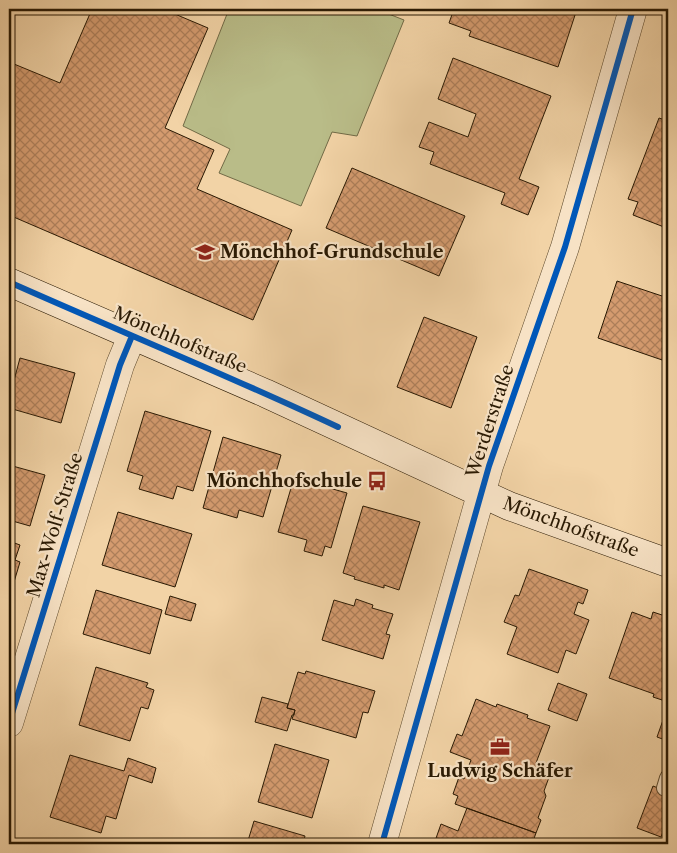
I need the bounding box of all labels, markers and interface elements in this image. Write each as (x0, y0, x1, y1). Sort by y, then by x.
school or university icon: Mönchhof-Grundschule (194, 241, 216, 263)
place label: Mönchhof-Grundschule (220, 241, 444, 263)
street label: Mönchhofstraße (110, 302, 250, 378)
street label: Werderstraße (461, 362, 519, 481)
street label: Max-Wolf-Straße (22, 450, 88, 600)
place label: Mönchhofschule (206, 470, 362, 492)
bus stop icon: Mönchhofschule (366, 470, 388, 492)
street label: Mönchhofstraße (500, 492, 642, 562)
office icon: Ludwig Schäfer (489, 736, 511, 758)
place label: Ludwig Schäfer (427, 760, 573, 782)

